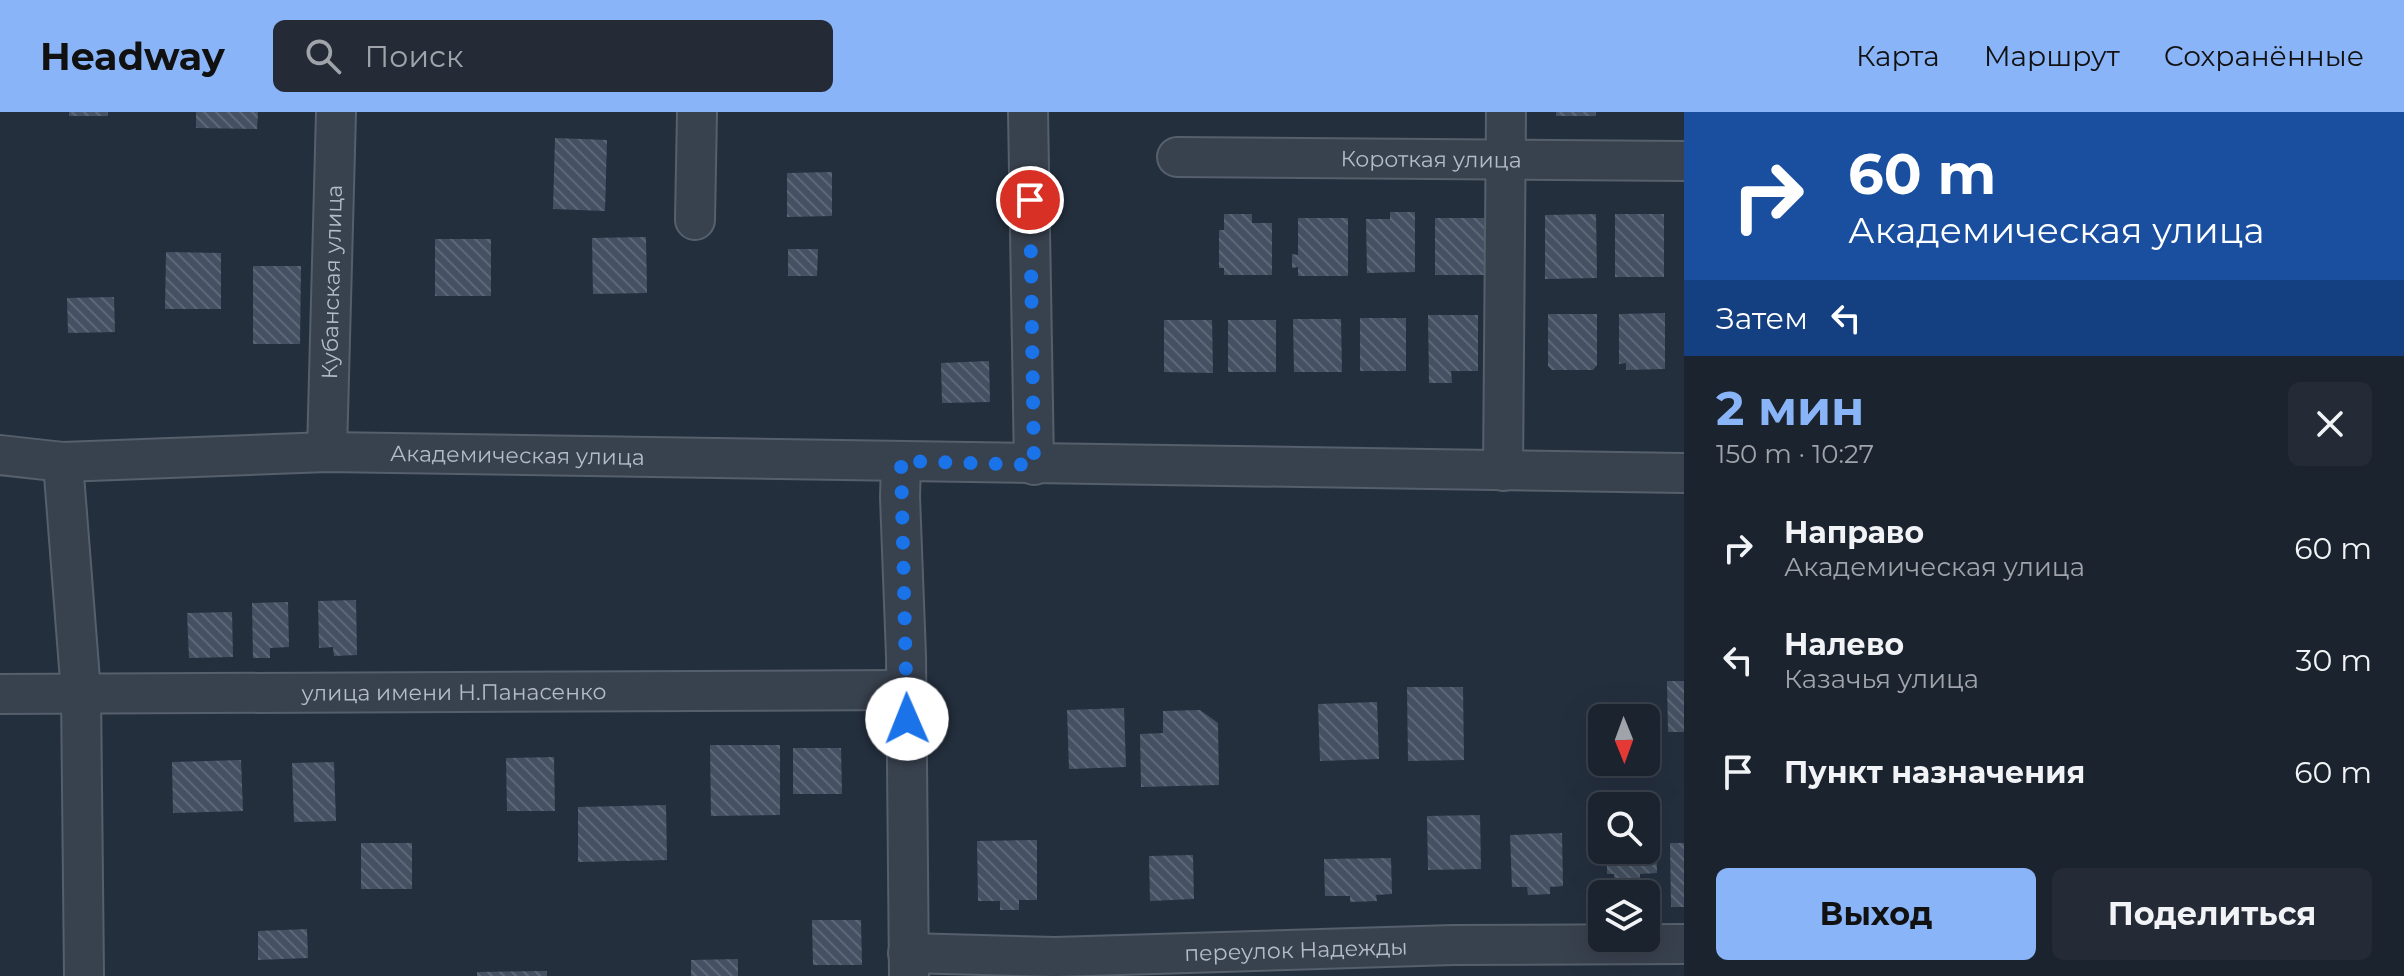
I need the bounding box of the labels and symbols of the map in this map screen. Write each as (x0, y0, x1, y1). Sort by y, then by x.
street label: Короткая улица (1340, 145, 1522, 173)
pin (996, 166, 1064, 234)
street label: Кубанская улица (315, 184, 348, 380)
street label: Академическая улица (390, 439, 645, 470)
position arrow (865, 677, 949, 761)
street label: улица имени Н.Панасенко (300, 678, 606, 706)
north arrow (1588, 704, 1660, 776)
street label: переулок Надежды (1184, 933, 1408, 967)

